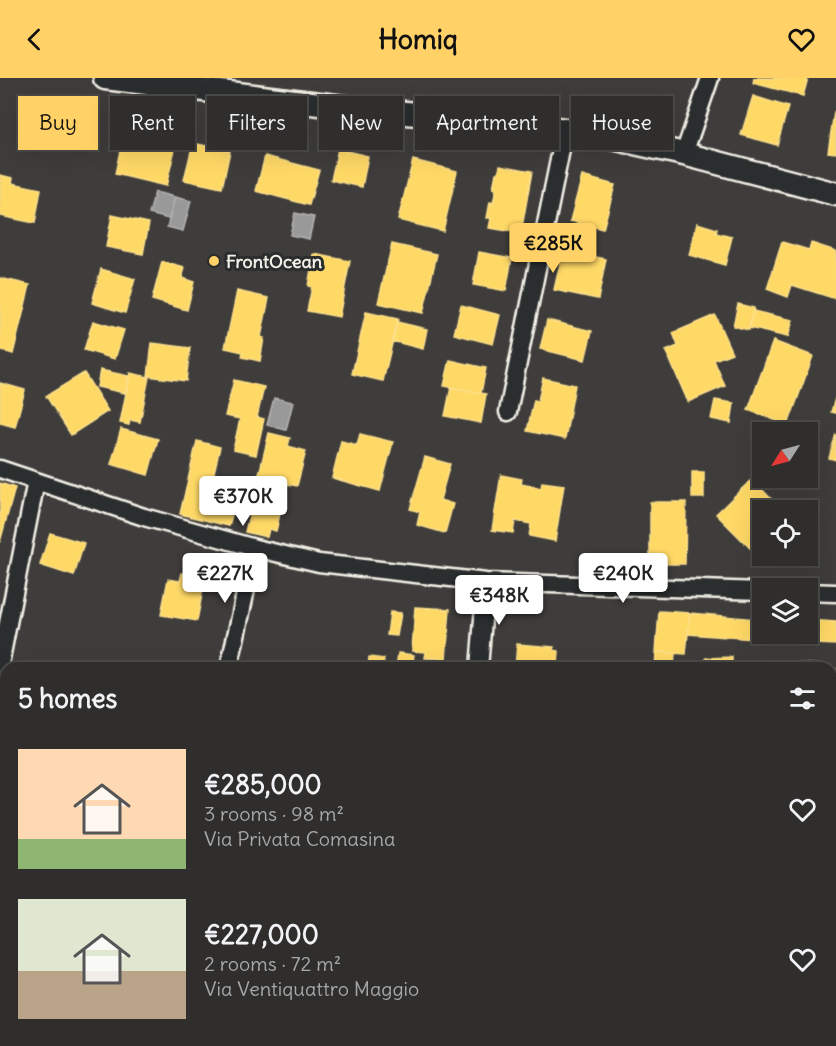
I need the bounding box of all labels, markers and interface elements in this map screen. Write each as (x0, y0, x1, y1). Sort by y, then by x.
text: Homiq (378, 22, 458, 56)
icon: back (18, 23, 51, 56)
icon: heart (785, 23, 818, 56)
chip: Buy (18, 96, 98, 150)
chip: Rent (110, 96, 195, 150)
chip: Filters (207, 96, 307, 150)
chip: New (319, 96, 403, 150)
chip: Apartment (415, 96, 559, 150)
chip: House (571, 96, 673, 150)
pin: €285K (511, 223, 595, 274)
text: €285K (523, 230, 583, 255)
place label: FrontOcean (226, 250, 323, 273)
marker: FrontOcean (207, 254, 221, 268)
north arrow (752, 422, 818, 488)
map controls (752, 422, 818, 644)
pin: €370K (201, 476, 285, 527)
text: €370K (213, 483, 273, 508)
button: locate (752, 500, 818, 566)
pin: €227K (183, 553, 267, 604)
pin: €240K (581, 553, 665, 604)
text: €227K (197, 560, 253, 585)
text: €240K (593, 560, 653, 585)
pin: €348K (457, 575, 541, 626)
button: layers (752, 578, 818, 644)
text: €348K (469, 582, 529, 607)
text: 5 homes (18, 682, 117, 715)
icon: filters (786, 682, 819, 715)
text: €285,000 (204, 768, 322, 801)
icon: home (66, 773, 138, 845)
icon: heart (786, 793, 819, 826)
text: 3 rooms · 98 m² (204, 801, 344, 826)
text: Via Privata Comasina (204, 826, 396, 851)
text: €227,000 (204, 918, 319, 951)
icon: home (66, 923, 138, 995)
icon: heart (786, 943, 819, 976)
text: 2 rooms · 72 m² (204, 951, 341, 976)
text: Via Ventiquattro Maggio (204, 976, 419, 1001)

